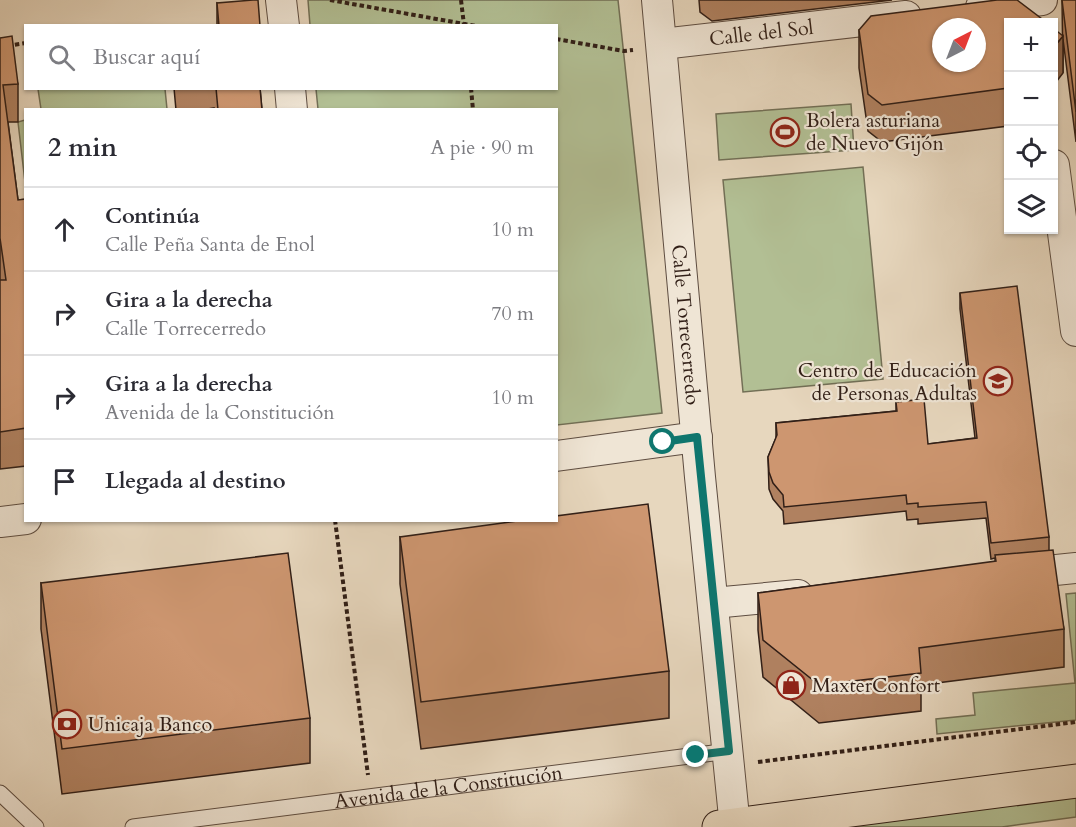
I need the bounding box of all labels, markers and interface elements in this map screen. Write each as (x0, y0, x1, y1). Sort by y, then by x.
street label: Calle del Sol (708, 14, 815, 52)
north arrow (932, 18, 986, 72)
map controls (1004, 18, 1058, 234)
button: + (1004, 18, 1058, 72)
search box (24, 24, 558, 90)
icon: search (45, 41, 78, 74)
text: Buscar aquí (93, 42, 200, 72)
button: − (1004, 72, 1058, 126)
place label: Bolera asturiana de Nuevo Gijón (806, 107, 944, 157)
sports icon: Bolera asturiana de Nuevo Gijón (769, 116, 801, 148)
button: locate (1004, 126, 1058, 180)
text: 2 min (48, 130, 117, 165)
text: A pie · 90 m (430, 134, 534, 161)
button: layers (1004, 180, 1058, 234)
text: Continúa (105, 201, 200, 231)
icon: ahead (48, 213, 81, 246)
text: 10 m (491, 216, 534, 243)
text: Calle Peña Santa de Enol (105, 231, 315, 258)
street label: Calle Torrecerredo (665, 243, 706, 406)
text: Gira a la derecha (105, 285, 273, 315)
icon: right (48, 297, 81, 330)
text: 70 m (491, 300, 534, 327)
text: Calle Torrecerredo (105, 315, 266, 342)
place label: Centro de Educación de Personas Adultas (798, 357, 978, 407)
school or university icon: Centro de Educación de Personas Adultas (982, 365, 1014, 397)
text: Gira a la derecha (105, 369, 273, 399)
icon: right (48, 381, 81, 414)
text: 10 m (491, 384, 534, 411)
text: Avenida de la Constitución (105, 399, 335, 426)
route start (649, 428, 675, 454)
icon: arrive (48, 465, 81, 498)
text: Llegada al destino (105, 466, 286, 496)
shop icon: MaxterConfort (775, 669, 807, 701)
place label: MaxterConfort (812, 672, 941, 699)
bank icon: Unicaja Banco (51, 708, 83, 740)
place label: Unicaja Banco (88, 711, 212, 738)
route end (682, 741, 708, 767)
street label: Avenida de la Constitución (333, 759, 565, 815)

